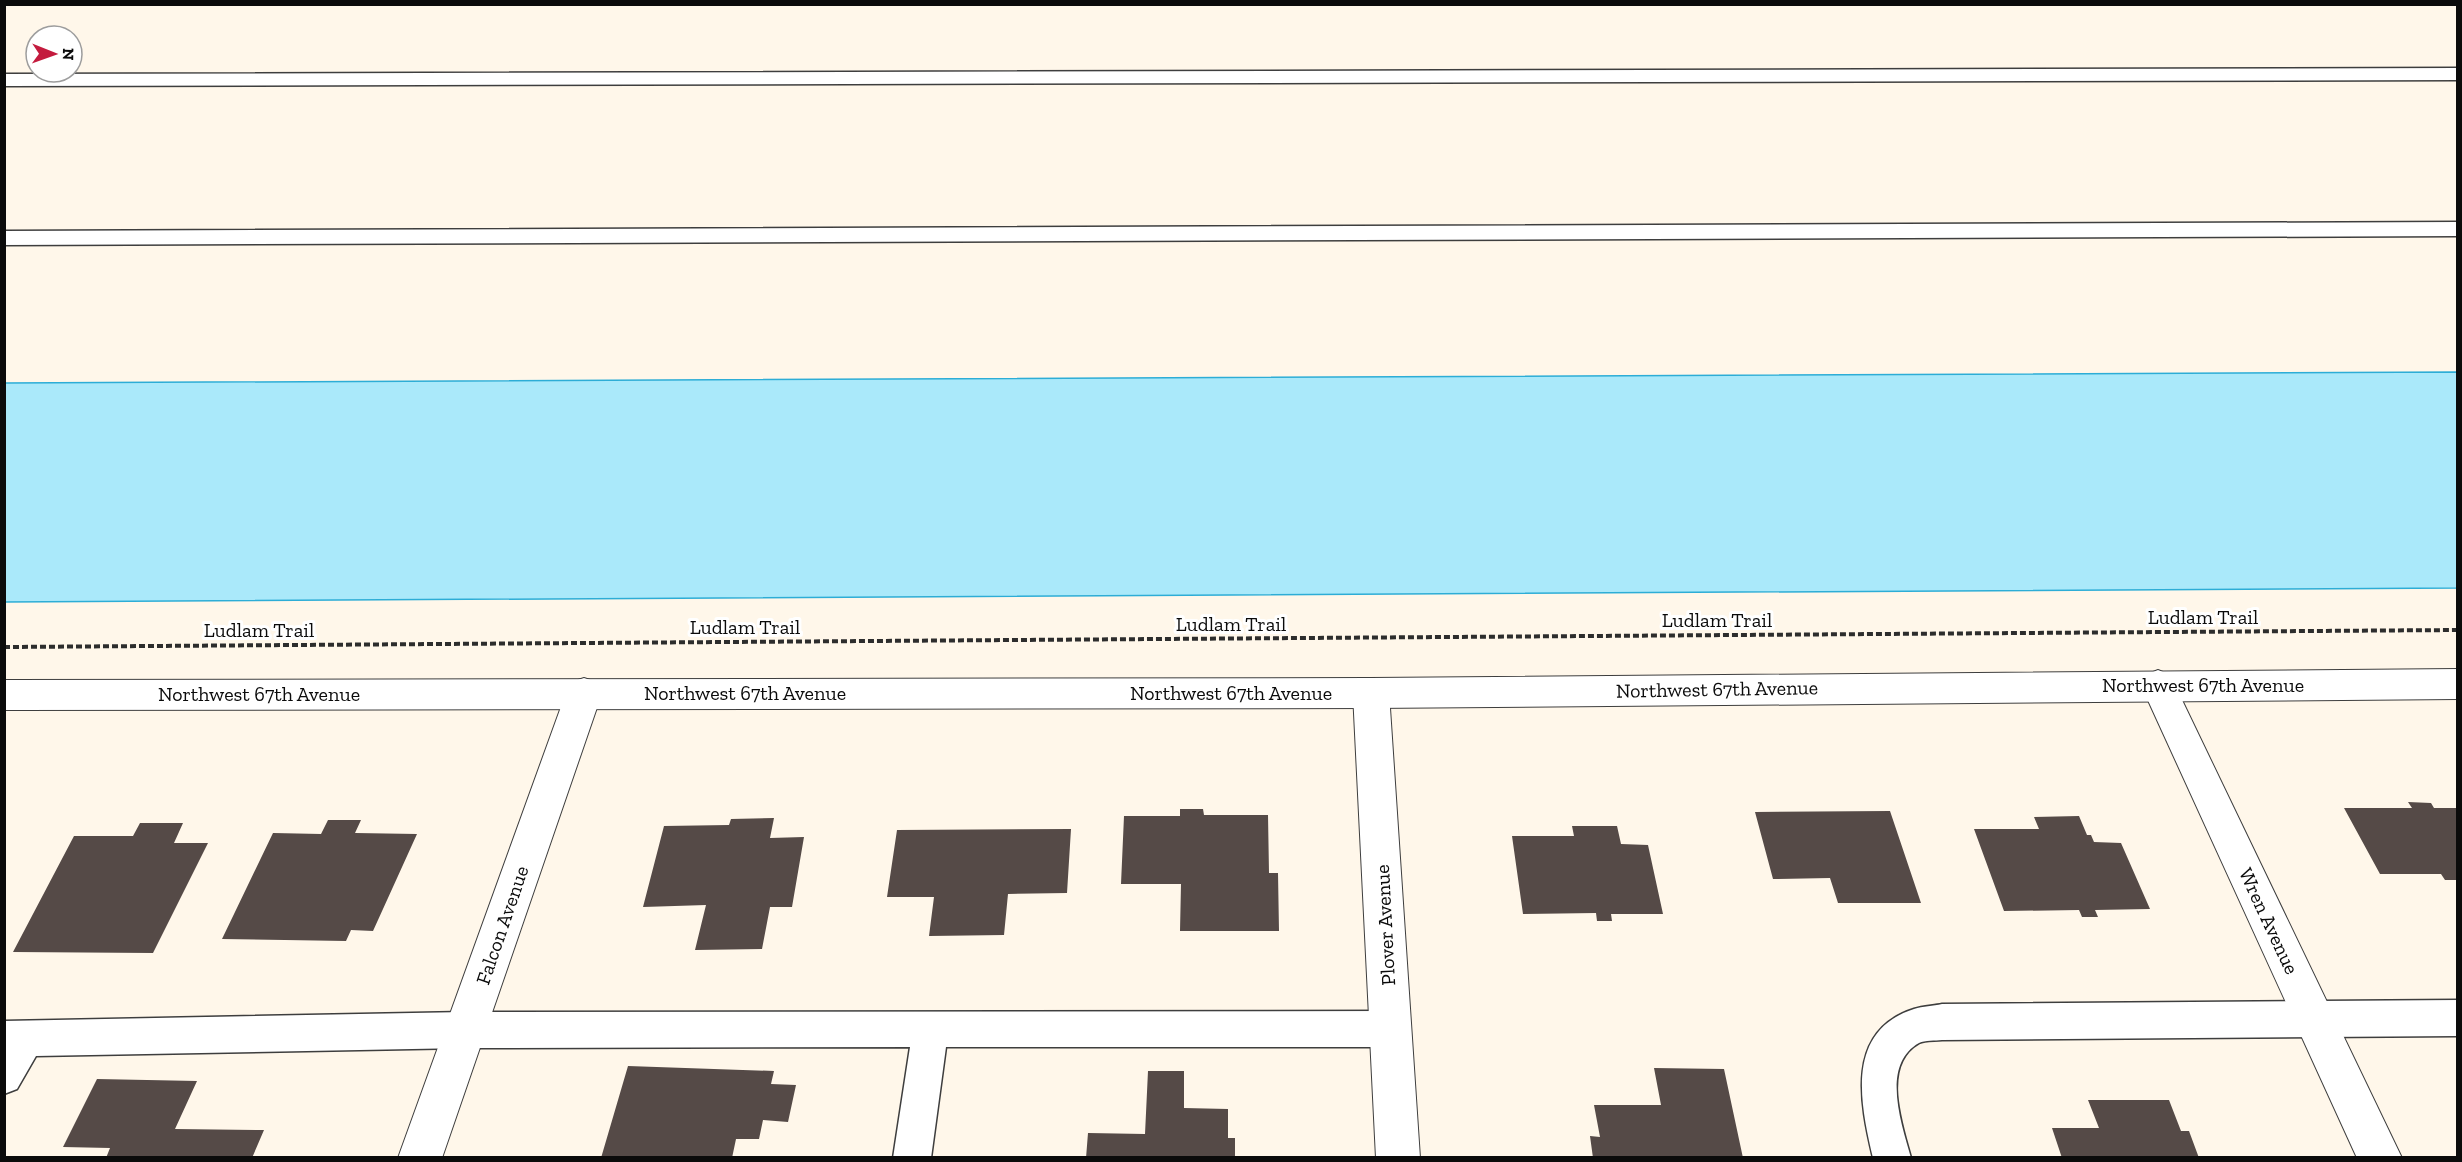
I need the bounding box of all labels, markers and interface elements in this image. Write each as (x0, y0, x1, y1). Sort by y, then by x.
north arrow (24, 24, 84, 84)
text: N (59, 48, 78, 61)
street label: Ludlam Trail (2148, 605, 2258, 629)
street label: Ludlam Trail (1662, 608, 1772, 632)
street label: Ludlam Trail (1176, 612, 1286, 636)
street label: Ludlam Trail (690, 615, 800, 639)
street label: Ludlam Trail (204, 618, 314, 642)
street label: Northwest 67th Avenue (2102, 673, 2304, 697)
street label: Northwest 67th Avenue (1616, 675, 1818, 703)
street label: Northwest 67th Avenue (644, 681, 846, 705)
street label: Northwest 67th Avenue (1130, 681, 1332, 705)
street label: Northwest 67th Avenue (158, 682, 360, 706)
street label: Falcon Avenue (470, 862, 534, 988)
street label: Plover Avenue (1370, 864, 1400, 986)
street label: Wren Avenue (2234, 864, 2304, 978)

